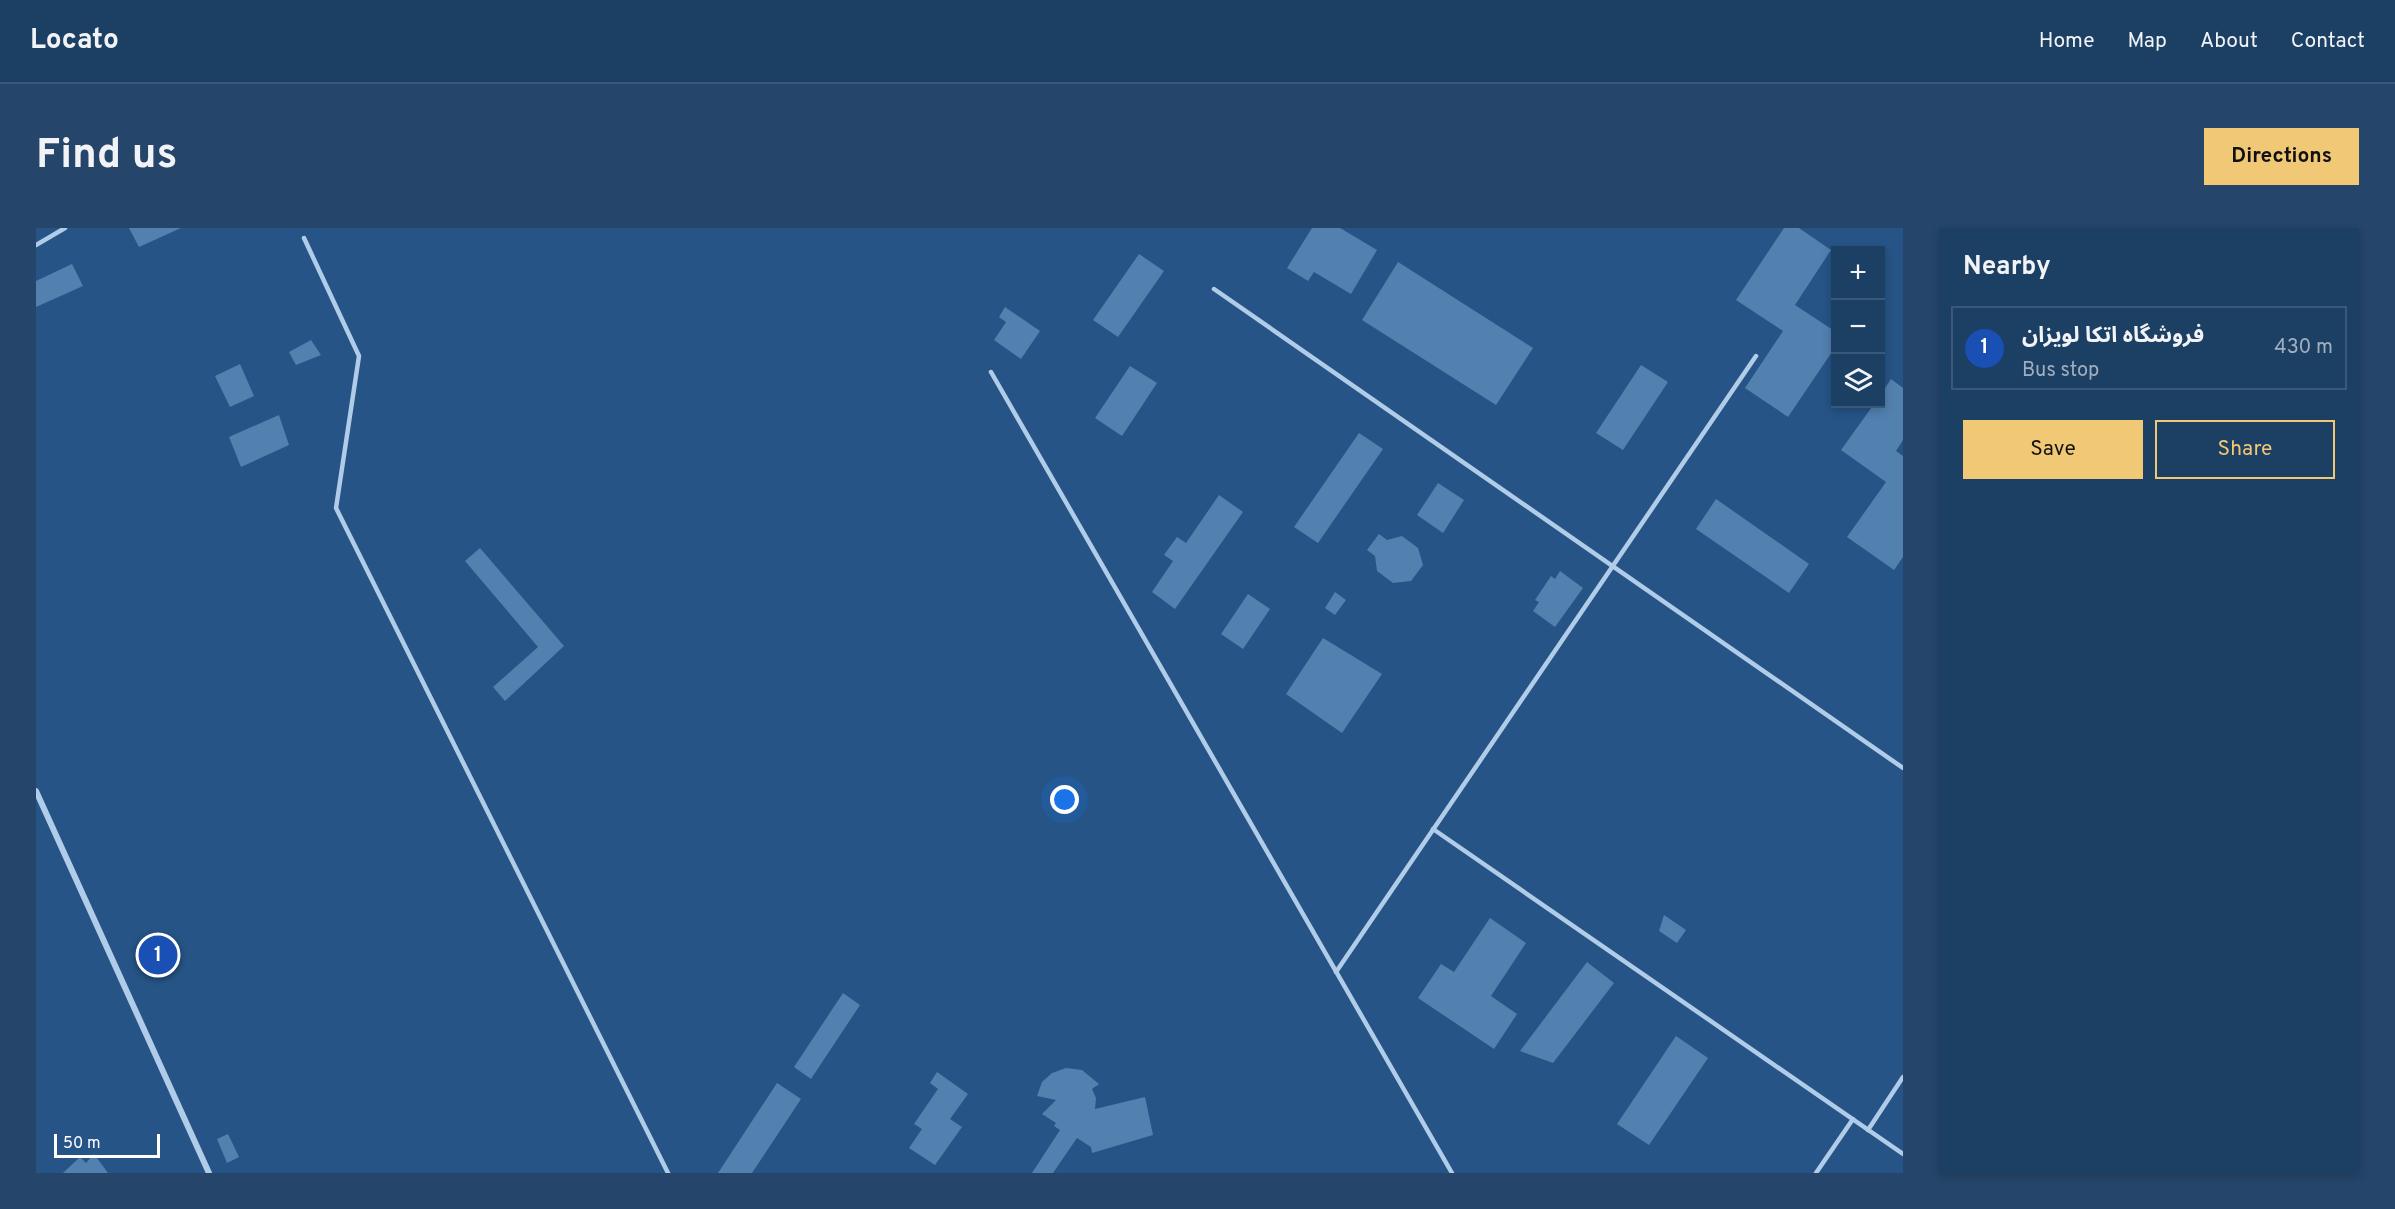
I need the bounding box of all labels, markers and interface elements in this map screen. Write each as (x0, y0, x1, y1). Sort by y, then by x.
text: Locato (30, 23, 119, 59)
text: Home (2039, 28, 2095, 55)
text: Map (2128, 28, 2167, 55)
text: About (2200, 28, 2258, 55)
text: Contact (2291, 28, 2365, 55)
button: Directions (2204, 128, 2359, 185)
text: Find us (36, 130, 177, 183)
map controls (1831, 246, 1885, 408)
button: + (1831, 246, 1885, 300)
text: Nearby (1963, 251, 2051, 284)
button: − (1831, 300, 1885, 354)
text: فروشگاه اتکا لویزان (2022, 323, 2204, 350)
text: 1 (1981, 335, 1989, 361)
text: 430 m (2274, 335, 2333, 361)
button: layers (1831, 354, 1885, 408)
text: Bus stop (2022, 358, 2099, 384)
button: Save (1963, 420, 2143, 479)
button: Share (2155, 420, 2335, 479)
your location (1050, 785, 1079, 814)
pin: 1 (138, 932, 178, 978)
scale bar (54, 1131, 160, 1158)
text: 50 m (63, 1134, 101, 1154)

